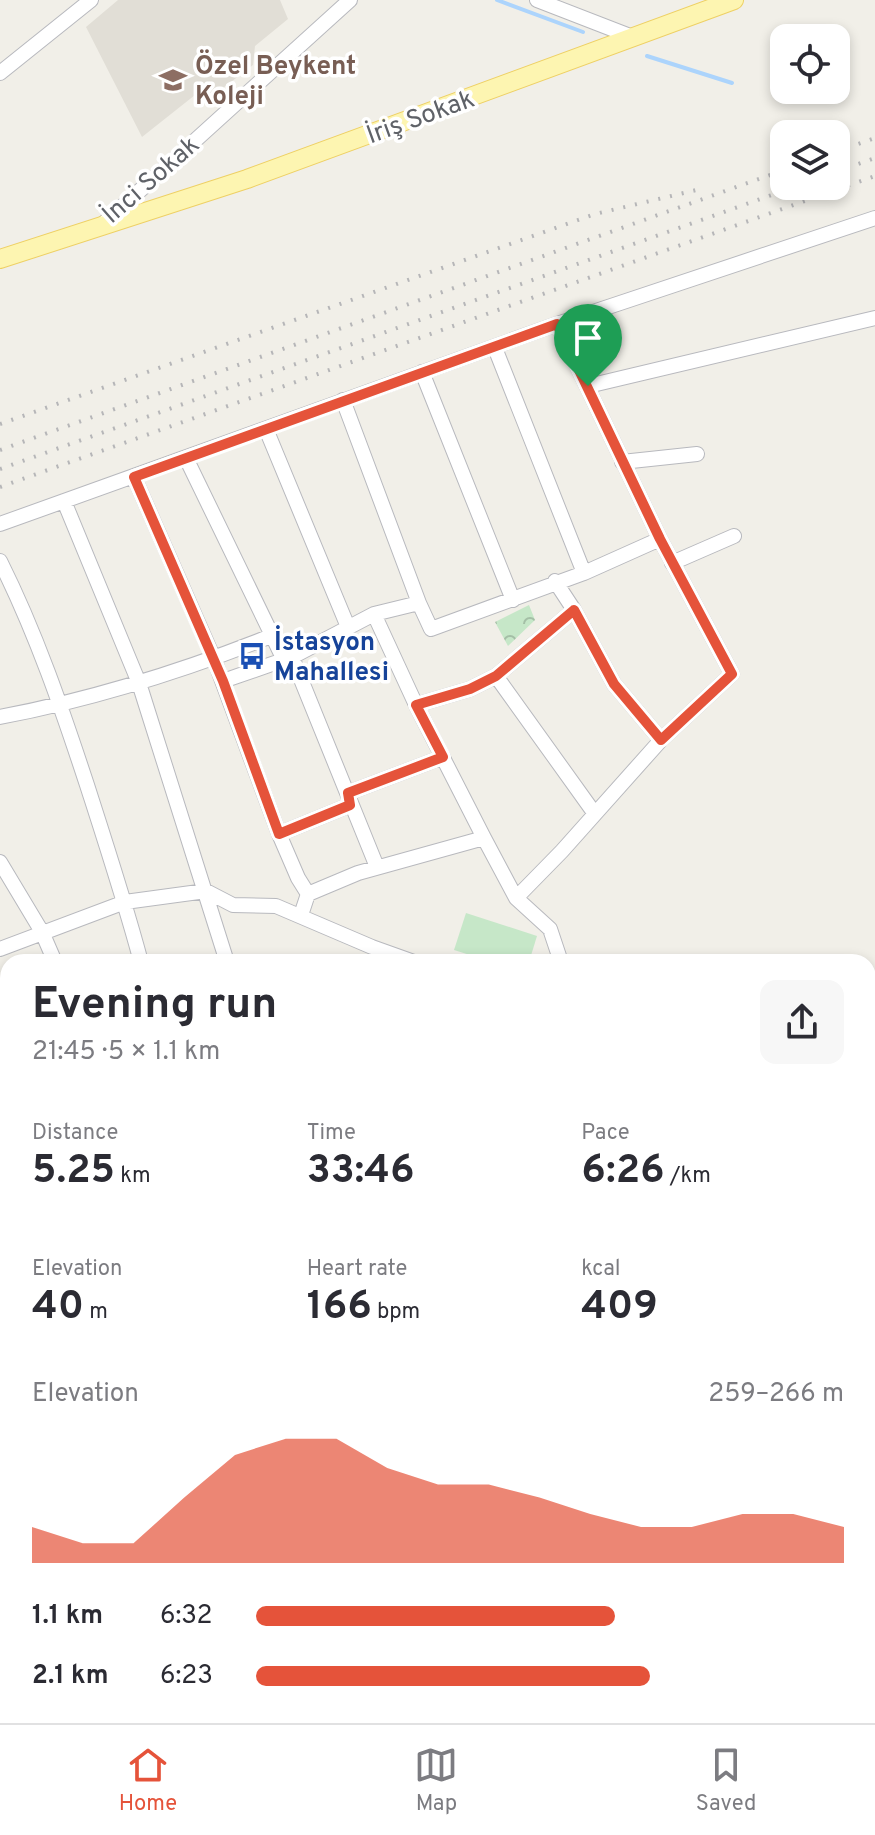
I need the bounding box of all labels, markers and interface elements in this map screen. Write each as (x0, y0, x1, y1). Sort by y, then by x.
map controls (770, 24, 850, 200)
button: locate (770, 24, 850, 104)
place label: Özel Beykent Koleji (195, 49, 356, 114)
school or university icon: Özel Beykent Koleji (158, 65, 188, 95)
street label: İriş Sokak (362, 83, 479, 153)
button: layers (770, 120, 850, 200)
street label: İnci Sokak (96, 129, 207, 232)
pin (554, 304, 622, 386)
icon: arrive (566, 316, 610, 360)
place label: İstasyon Mahallesi (274, 625, 389, 690)
bus stop icon: İstasyon Mahallesi (237, 641, 267, 671)
text: Evening run (32, 978, 277, 1034)
button: share (760, 980, 844, 1064)
text: 21:45 · 5 × 1.1 km (32, 1036, 220, 1069)
text: Distance (32, 1120, 118, 1147)
text: Time (307, 1120, 356, 1147)
text: Pace (581, 1120, 630, 1147)
text: 5.25 (32, 1147, 115, 1197)
text: 33:46 (307, 1147, 415, 1197)
text: 6:26 (581, 1147, 665, 1197)
text: km (115, 1163, 151, 1190)
text: /km (665, 1163, 711, 1190)
text: Elevation (32, 1256, 122, 1283)
text: Heart rate (307, 1256, 407, 1283)
text: kcal (581, 1256, 620, 1283)
text: 40 (32, 1283, 84, 1333)
text: 166 (307, 1283, 372, 1333)
text: 409 (581, 1283, 658, 1333)
text: m (84, 1299, 108, 1326)
text: bpm (372, 1299, 420, 1326)
text: Elevation (32, 1378, 139, 1411)
text: 259–266 m (708, 1378, 844, 1411)
text: 1.1 km (32, 1600, 103, 1633)
text: 6:32 (160, 1600, 212, 1633)
text: 2.1 km (32, 1660, 108, 1693)
text: 6:23 (160, 1660, 213, 1693)
tab: Home (119, 1743, 177, 1818)
tab: Map (414, 1743, 458, 1818)
tab: Saved (696, 1743, 756, 1818)

